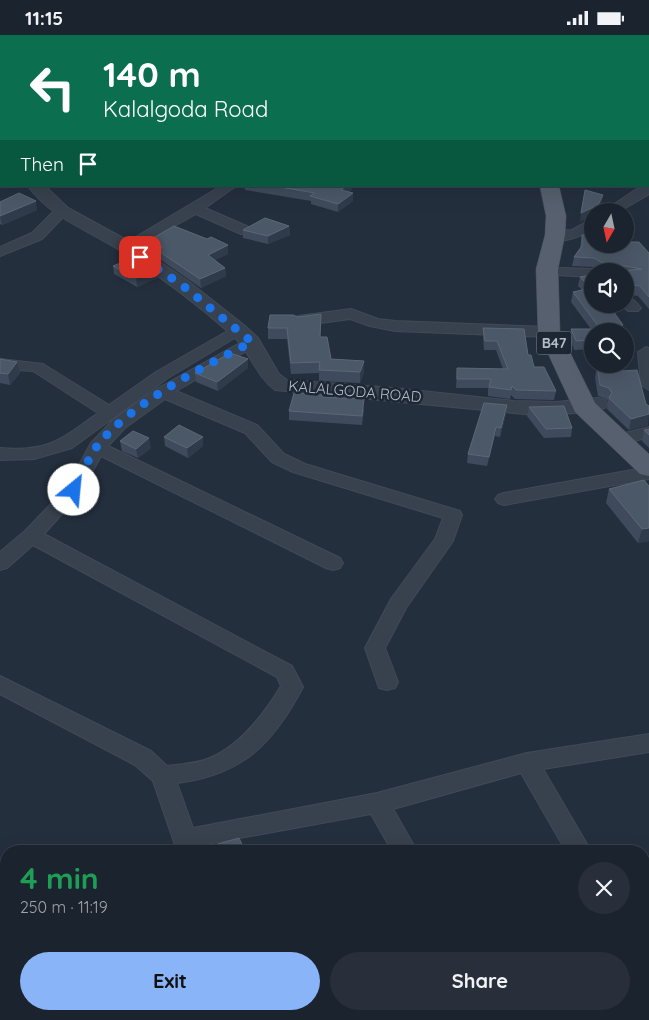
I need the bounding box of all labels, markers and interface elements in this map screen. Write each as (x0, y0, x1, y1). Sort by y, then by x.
text: 11:15 (25, 6, 63, 30)
text: 140 m (103, 52, 201, 96)
icon: left (20, 55, 85, 120)
text: Kalalgoda Road (103, 95, 268, 123)
icon: arrive (74, 150, 102, 178)
text: Then (20, 152, 64, 176)
north arrow (584, 203, 634, 253)
map controls (584, 203, 634, 373)
pin (119, 236, 161, 278)
icon: arrive (126, 243, 154, 271)
button: sound (584, 263, 634, 313)
button: search (584, 323, 634, 373)
road number: B47 (536, 331, 572, 355)
street label: KALALGODA ROAD (288, 376, 423, 406)
position arrow (47, 463, 99, 515)
text: 4 min (20, 859, 99, 897)
button: close (578, 862, 630, 914)
text: 250 m · 11:19 (20, 897, 108, 917)
button: Exit (20, 952, 320, 1010)
button: Share (330, 952, 630, 1010)

